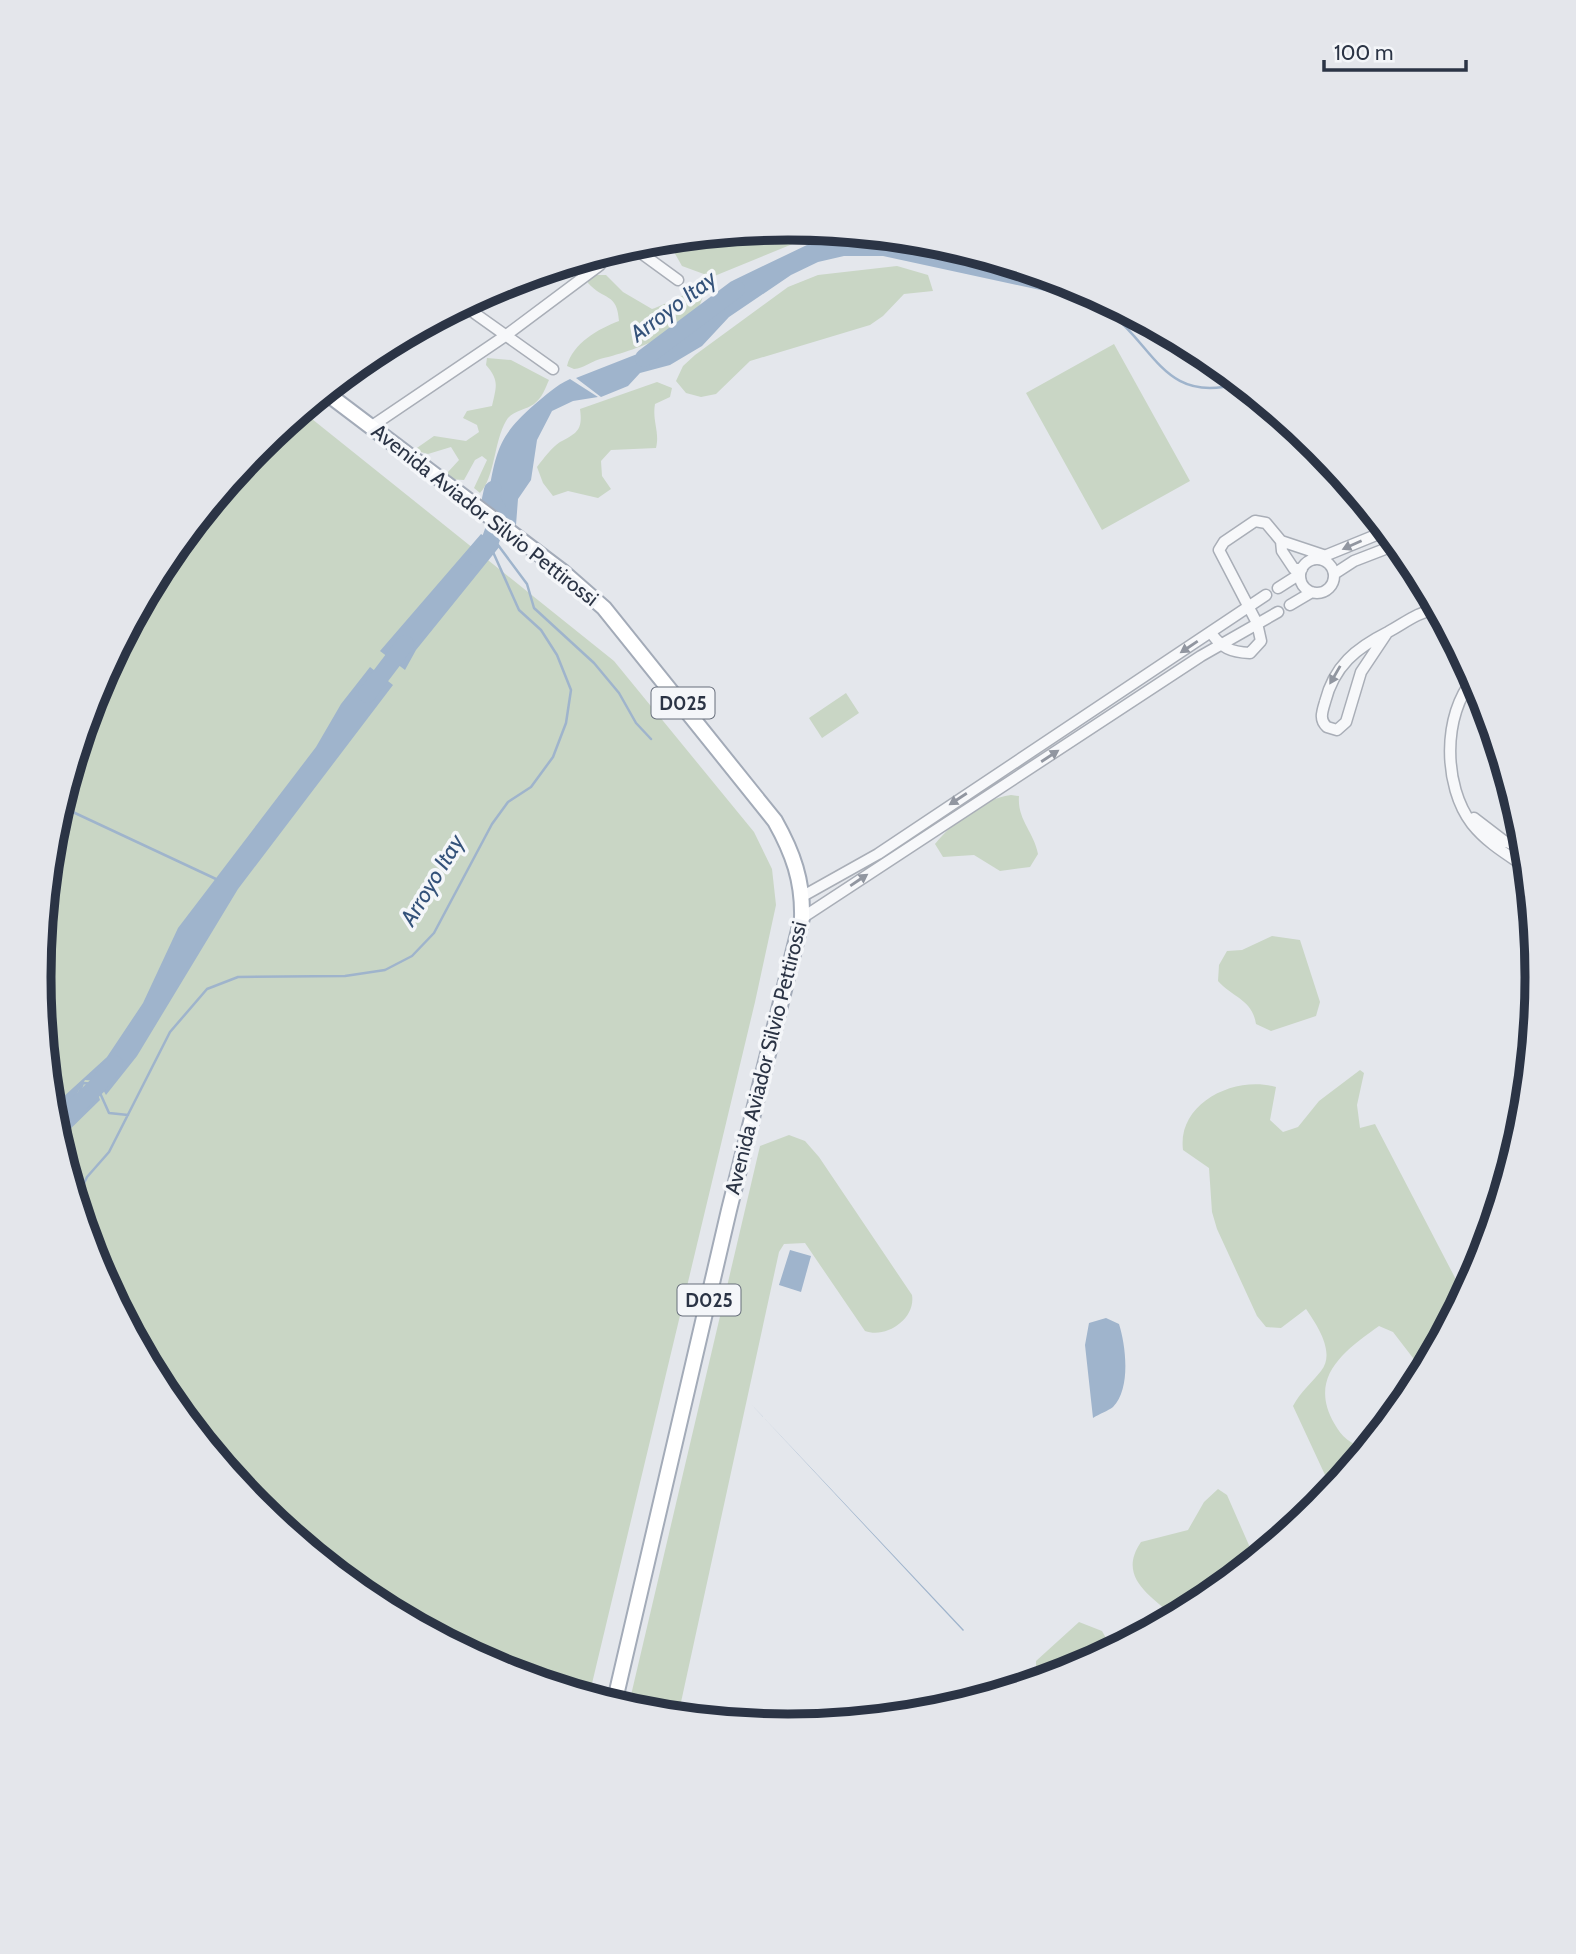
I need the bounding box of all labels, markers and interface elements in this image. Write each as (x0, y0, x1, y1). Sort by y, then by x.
scale bar (1324, 28, 1466, 72)
text: 100 m (1334, 40, 1393, 65)
water label: Arroyo Itay (623, 264, 723, 348)
street label: Avenida Aviador Silvio Pettirossi (367, 418, 604, 611)
one-way arrow (1341, 540, 1362, 551)
one-way arrow (1180, 640, 1198, 654)
one-way arrow (1329, 666, 1341, 685)
road number: D025 (652, 688, 714, 718)
one-way arrow (1041, 749, 1059, 763)
one-way arrow (949, 792, 968, 805)
water label: Arroyo Itay (393, 828, 471, 931)
one-way arrow (850, 874, 869, 887)
street label: Avenida Aviador Silvio Pettirossi (719, 919, 812, 1197)
road number: D025 (678, 1284, 740, 1316)

